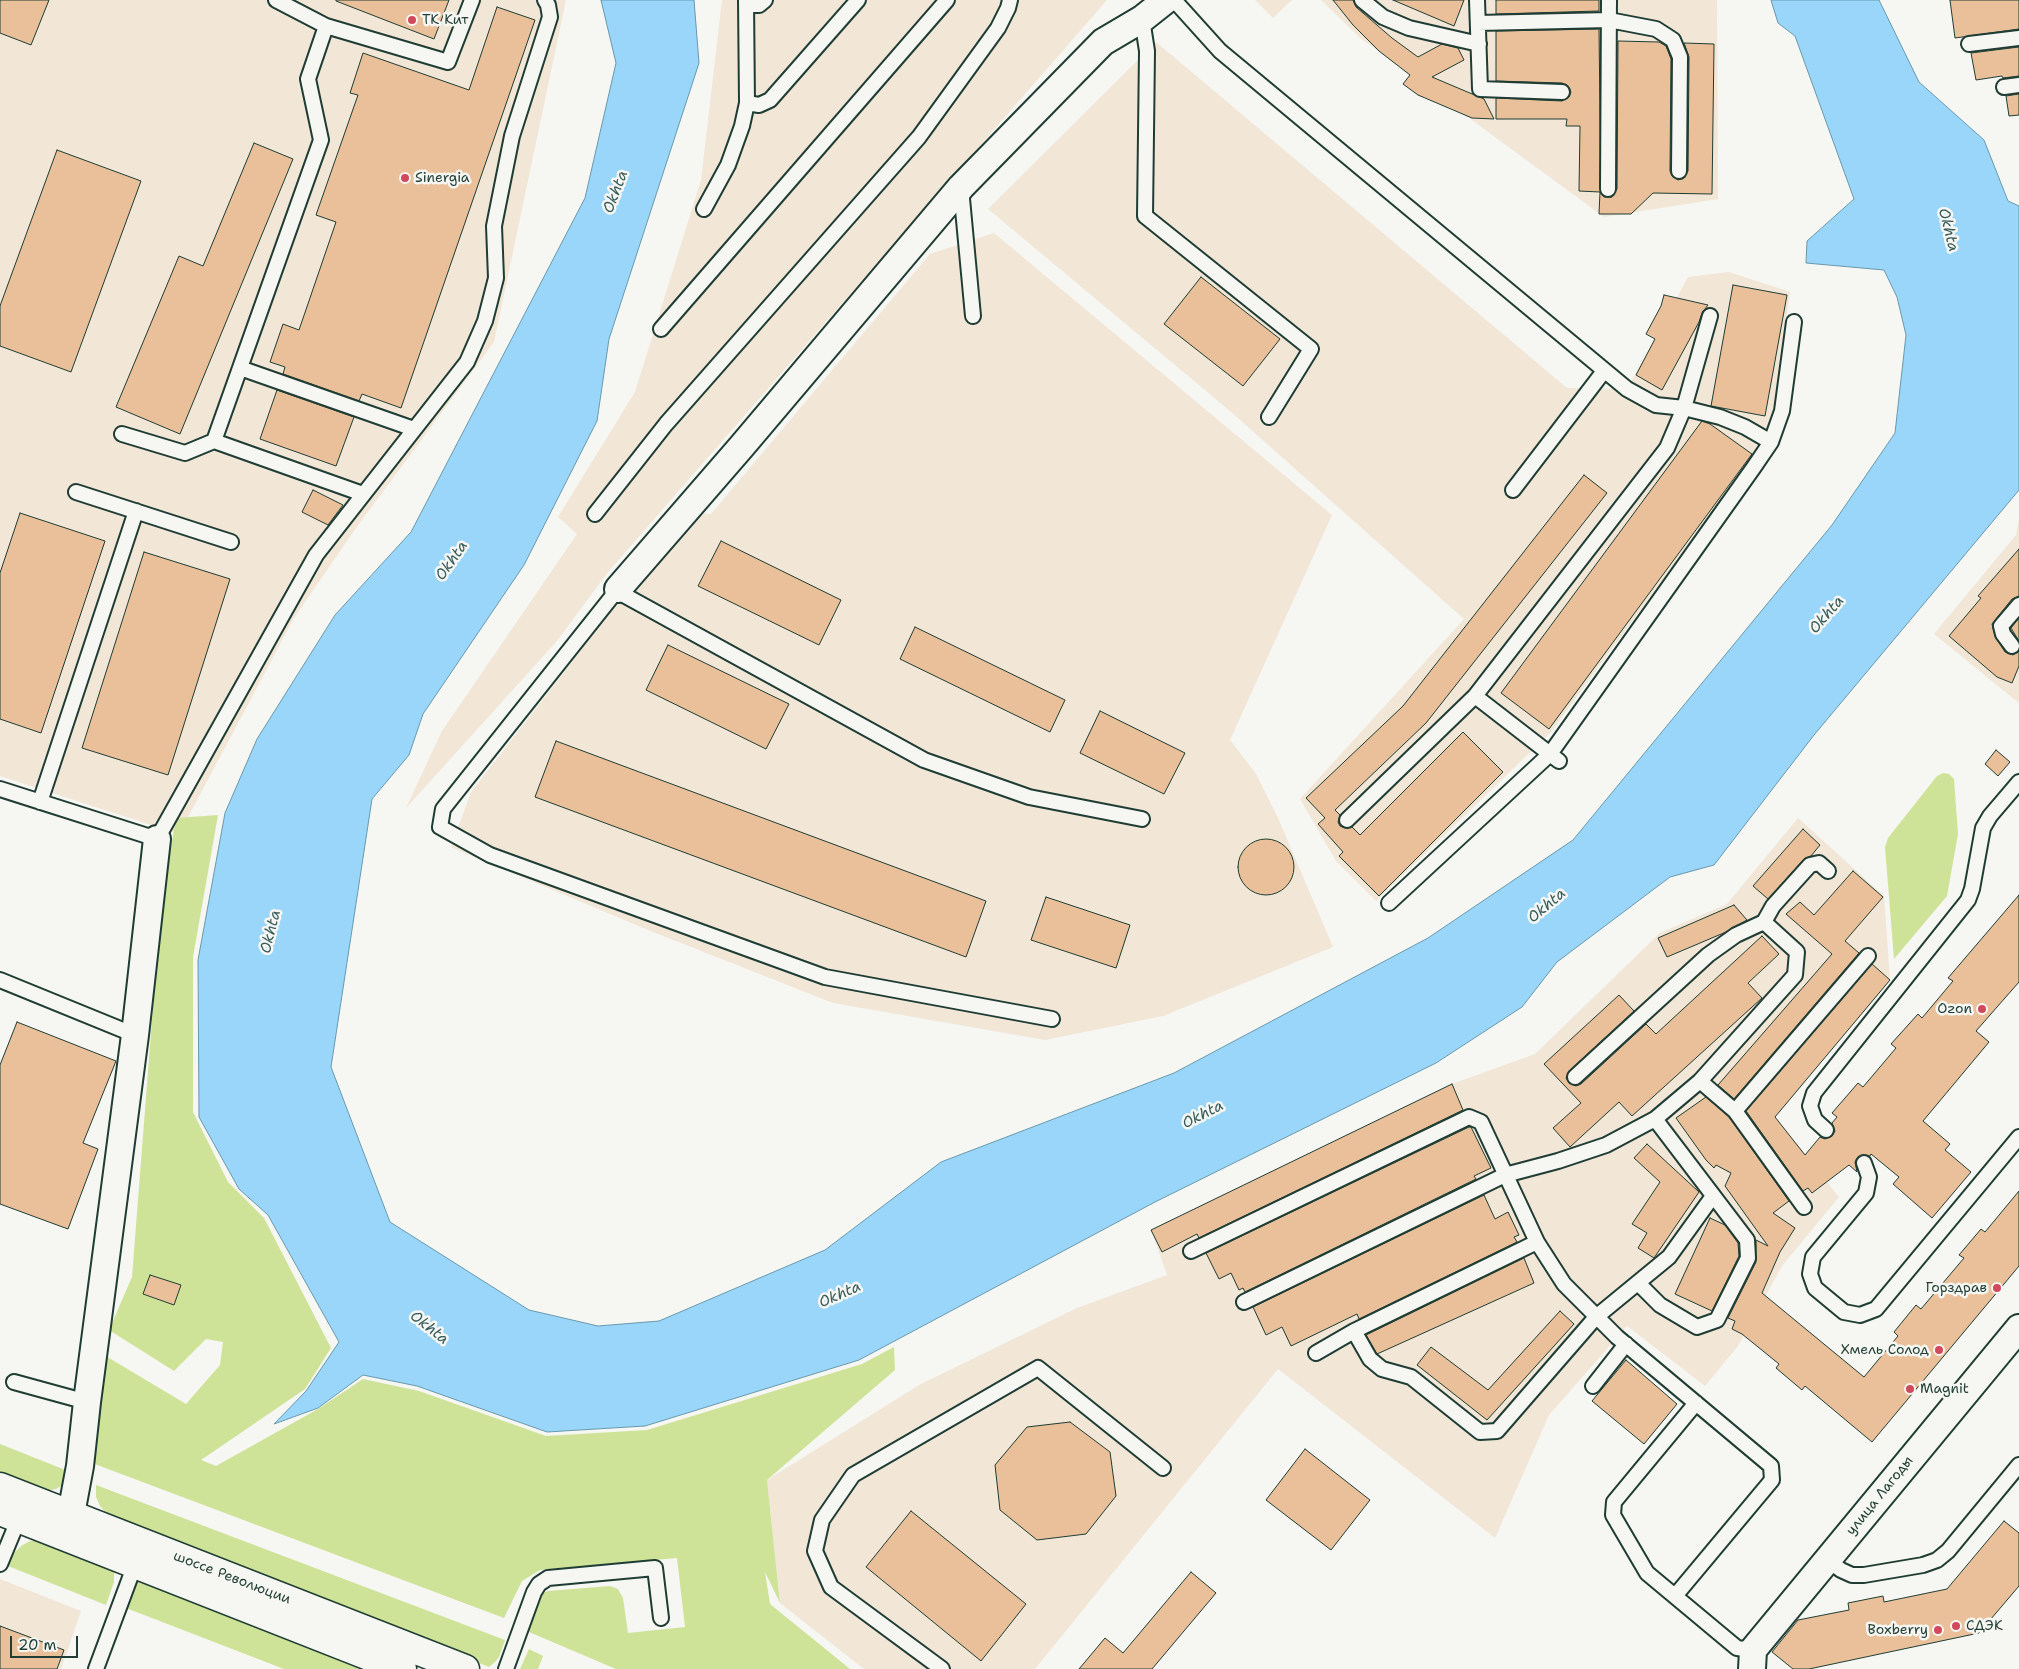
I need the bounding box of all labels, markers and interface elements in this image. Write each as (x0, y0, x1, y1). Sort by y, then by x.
place label: ТК Кит (422, 12, 468, 28)
marker: ТК Кит (406, 14, 418, 26)
water label: Okhta (600, 168, 632, 216)
place label: Sinergia (415, 170, 470, 186)
marker: Sinergia (399, 172, 411, 184)
water label: Okhta (1934, 206, 1962, 254)
water label: Okhta (432, 538, 472, 584)
water label: Okhta (1806, 592, 1848, 638)
water label: Okhta (1524, 885, 1570, 927)
water label: Okhta (257, 908, 285, 956)
place label: Ozon (1937, 1001, 1972, 1017)
marker: Ozon (1976, 1003, 1988, 1015)
water label: Okhta (1179, 1097, 1227, 1133)
water label: Okhta (816, 1278, 864, 1312)
place label: Горздрав (1926, 1280, 1987, 1296)
marker: Горздрав (1991, 1282, 2003, 1294)
water label: Okhta (406, 1307, 452, 1349)
place label: Хмель Солод (1841, 1342, 1929, 1358)
marker: Хмель Солод (1933, 1344, 1945, 1356)
place label: Magnit (1920, 1381, 1969, 1397)
marker: Magnit (1904, 1383, 1916, 1395)
street label: улица Лагоды (1843, 1453, 1917, 1539)
street label: шоссе Революции (171, 1548, 293, 1608)
place label: СДЭК (1966, 1618, 2003, 1634)
marker: СДЭК (1950, 1620, 1962, 1632)
place label: Boxberry (1868, 1622, 1928, 1638)
marker: Boxberry (1932, 1624, 1944, 1636)
scale bar (12, 1626, 80, 1658)
text: 20 m (18, 1635, 57, 1655)

